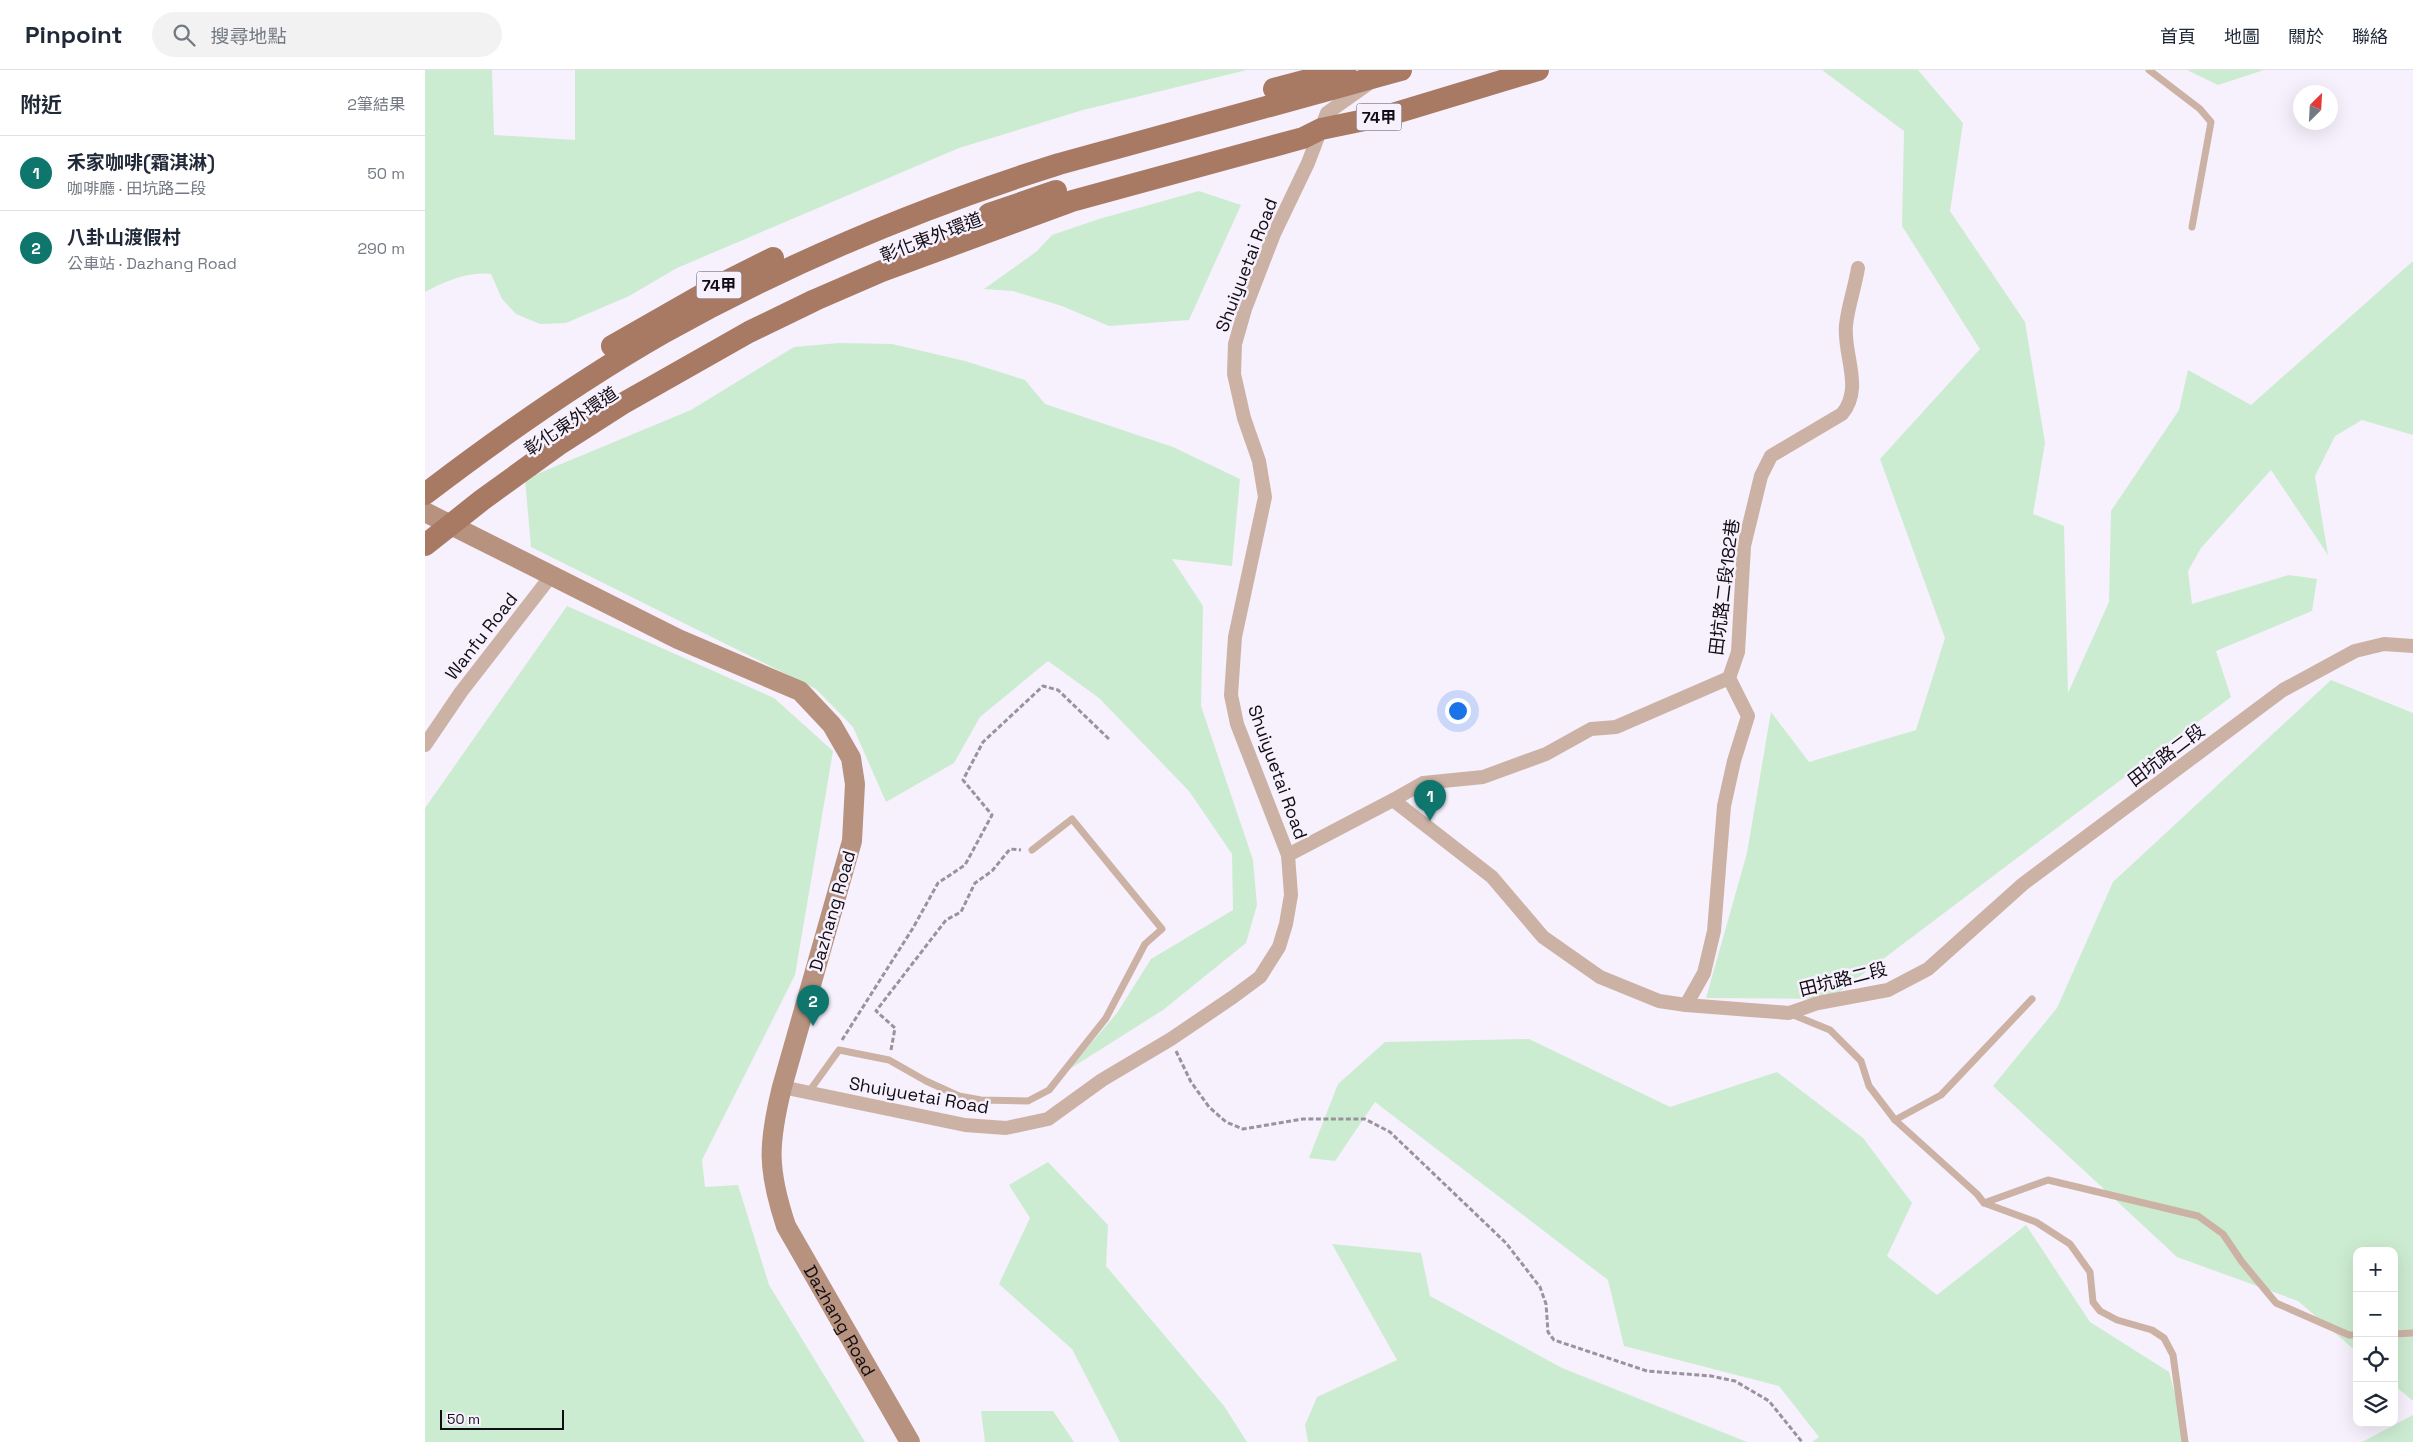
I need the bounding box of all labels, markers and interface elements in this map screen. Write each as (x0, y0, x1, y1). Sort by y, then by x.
search box (152, 12, 502, 57)
text: Pinpoint (25, 19, 122, 50)
icon: search (170, 21, 198, 49)
text: 搜尋地點 (210, 24, 286, 49)
text: 首頁 (2160, 25, 2196, 48)
text: 地圖 (2224, 25, 2260, 48)
text: 關於 (2288, 25, 2324, 48)
text: 聯絡 (2352, 25, 2388, 48)
north arrow (2293, 85, 2338, 130)
text: 附近 (20, 91, 62, 118)
text: 2筆結果 (347, 94, 405, 115)
road number: 74甲 (1357, 104, 1401, 131)
text: 禾家咖啡(霜淇淋) (67, 150, 215, 175)
text: 1 (32, 163, 40, 184)
text: 50 m (367, 163, 405, 184)
text: 咖啡廳 · 田坑路二段 (67, 178, 206, 199)
street label: Shuiyuetai Road (1210, 195, 1282, 335)
street label: 彰化東外環道 (876, 207, 986, 267)
text: 八卦山渡假村 (67, 225, 181, 250)
text: 2 (31, 238, 41, 259)
text: 290 m (357, 238, 405, 259)
text: 公車站 · Dazhang Road (67, 253, 237, 274)
road number: 74甲 (697, 272, 741, 298)
street label: 彰化東外環道 (520, 381, 622, 461)
street label: 田坑路二段182巷 (1704, 517, 1744, 657)
street label: Wanfu Road (440, 588, 522, 684)
your location (1445, 698, 1471, 724)
street label: Shuiyuetai Road (1243, 702, 1313, 842)
street label: 田坑路二段 (2123, 719, 2209, 791)
pin: 1 (1414, 780, 1446, 821)
street label: Dazhang Road (804, 848, 860, 974)
street label: 田坑路二段 (1797, 957, 1889, 1001)
pin: 2 (797, 985, 829, 1026)
street label: Shuiyuetai Road (847, 1071, 991, 1119)
map controls (2353, 1247, 2398, 1427)
button: + (2353, 1247, 2398, 1292)
street label: Dazhang Road (799, 1261, 881, 1380)
button: − (2353, 1292, 2398, 1337)
button: locate (2353, 1337, 2398, 1382)
button: layers (2353, 1382, 2398, 1427)
scale bar (440, 1407, 564, 1430)
text: 50 m (447, 1410, 480, 1428)

